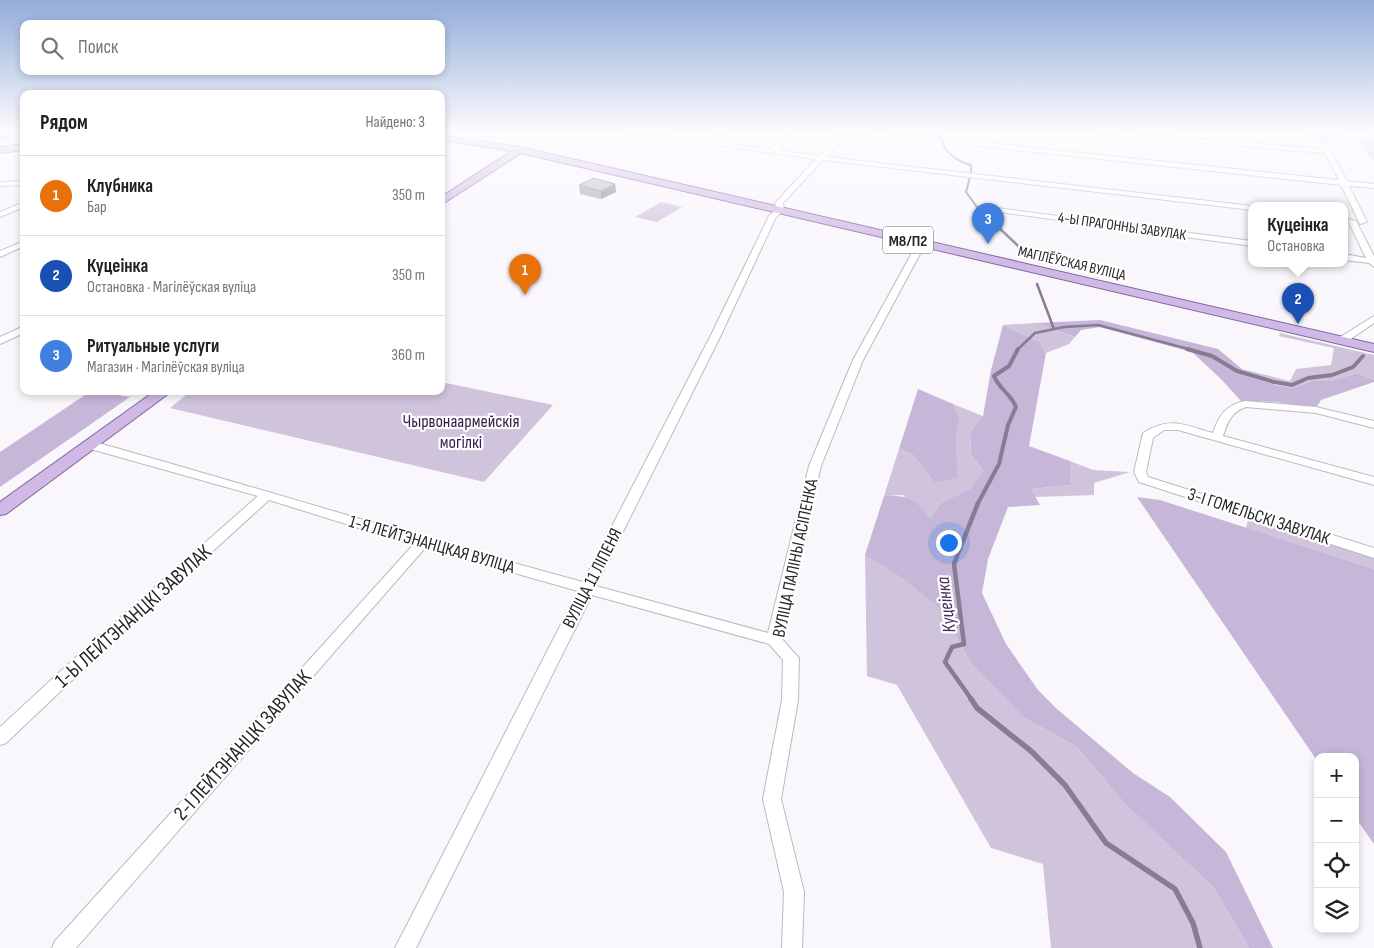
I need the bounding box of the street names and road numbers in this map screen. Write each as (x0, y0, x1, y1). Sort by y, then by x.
street label: 4-Ы ПРАГОННЫ ЗАВУЛАК (1057, 208, 1188, 245)
road number: М8/П2 (883, 226, 933, 254)
street label: МАГІЛЁЎСКАЯ ВУЛІЦА (1016, 242, 1128, 285)
street label: ВУЛІЦА ПАЛІНЫ АСІПЕНКА (768, 477, 823, 639)
street label: 3-І ГОМЕЛЬСКІ ЗАВУЛАК (1185, 484, 1334, 550)
street label: 1-Я ЛЕЙТЭНАНЦКАЯ ВУЛІЦА (347, 511, 517, 578)
street label: ВУЛІЦА 11 ЛІПЕНЯ (558, 525, 627, 632)
street label: 1-Ы ЛЕЙТЭНАНЦКІ ЗАВУЛАК (50, 539, 217, 693)
street label: 2-І ЛЕЙТЭНАНЦКІ ЗАВУЛАК (168, 665, 317, 826)

